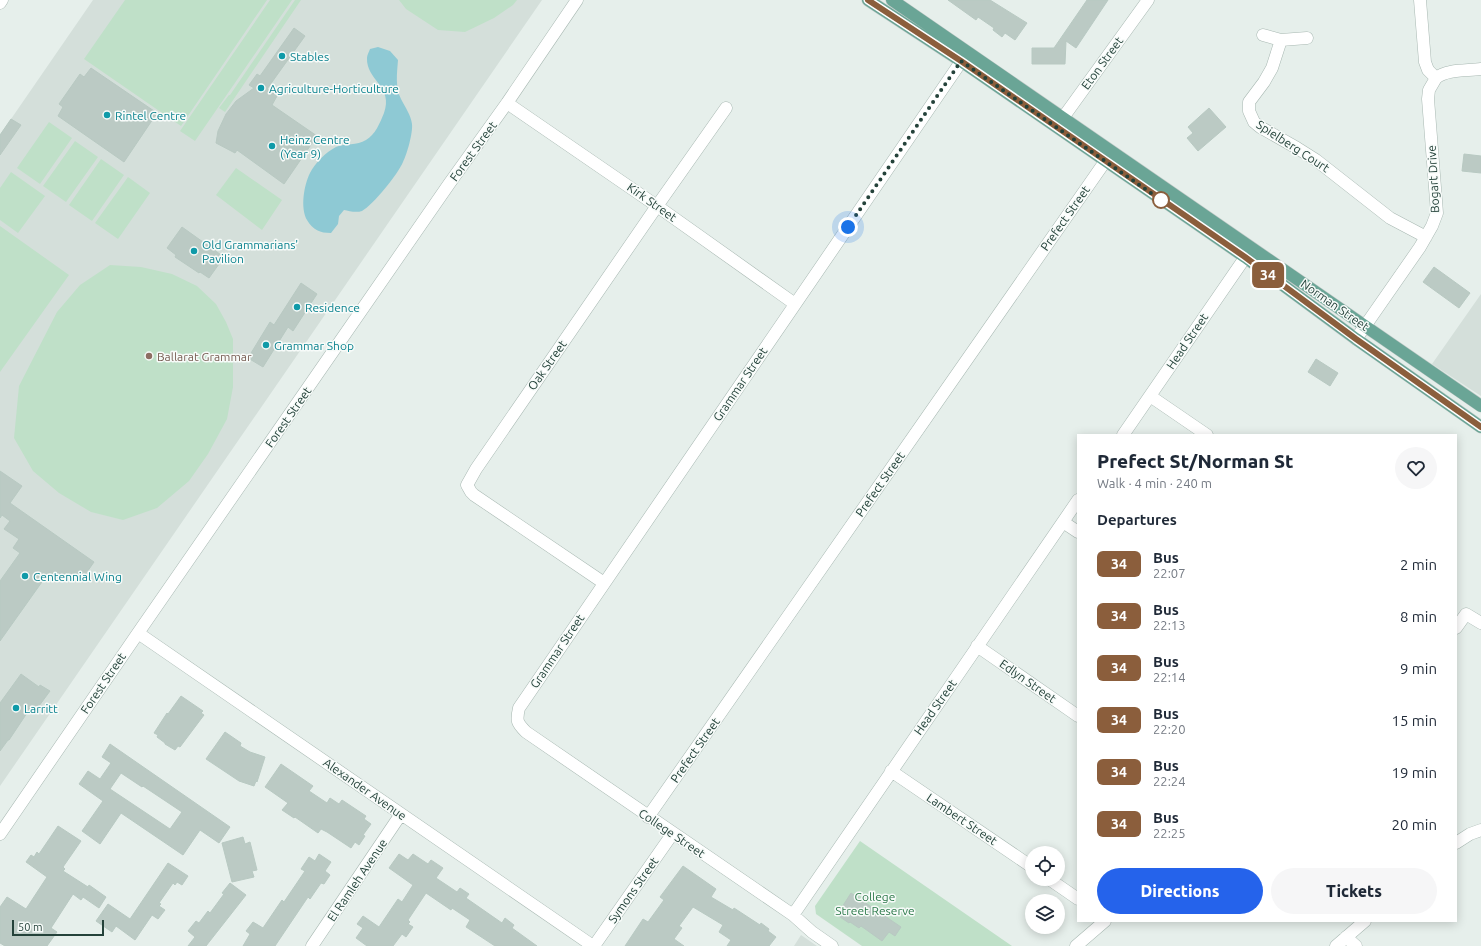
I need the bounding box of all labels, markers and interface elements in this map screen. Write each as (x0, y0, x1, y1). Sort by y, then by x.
street label: Eton Street (1079, 34, 1126, 92)
place label: Stables (290, 50, 329, 63)
marker: Stables (277, 51, 287, 61)
place label: Agriculture-Horticulture (269, 82, 399, 95)
marker: Agriculture-Horticulture (256, 83, 266, 93)
place label: Rintel Centre (115, 109, 186, 122)
marker: Rintel Centre (102, 110, 112, 120)
street label: Forest Street (447, 118, 499, 183)
street label: Spielberg Court (1254, 118, 1332, 175)
place label: Heinz Centre (Year 9) (280, 133, 350, 161)
marker: Heinz Centre (Year 9) (267, 141, 277, 151)
street label: Bogart Drive (1425, 145, 1441, 213)
street label: Kirk Street (625, 180, 679, 224)
street label: Prefect Street (1038, 183, 1092, 253)
unlabelled marker (1152, 191, 1170, 209)
your location (838, 217, 858, 237)
place label: Old Grammarians' Pavilion (202, 238, 298, 265)
marker: Old Grammarians' Pavilion (189, 246, 199, 256)
line badge: 34 (1250, 262, 1286, 288)
text: 34 (1260, 267, 1276, 283)
street label: Norman Street (1299, 277, 1372, 333)
place label: Residence (305, 301, 360, 314)
marker: Residence (292, 302, 302, 312)
street label: Head Street (1164, 310, 1211, 371)
street label: Oak Street (525, 337, 569, 392)
place label: Grammar Shop (274, 339, 354, 352)
marker: Grammar Shop (261, 340, 271, 350)
street label: Grammar Street (710, 344, 770, 423)
place label: Ballarat Grammar (157, 350, 252, 363)
marker: Ballarat Grammar (144, 351, 154, 361)
street label: Forest Street (262, 384, 314, 450)
button: heart (1395, 447, 1437, 489)
street label: Prefect Street (853, 449, 907, 519)
text: Prefect St/Norman St (1097, 450, 1293, 472)
text: Walk · 4 min · 240 m (1097, 476, 1212, 490)
text: Departures (1097, 511, 1177, 528)
text: Bus (1153, 549, 1179, 566)
text: 34 (1111, 556, 1127, 572)
text: 2 min (1400, 556, 1437, 573)
text: 22:07 (1153, 566, 1186, 580)
place label: Centennial Wing (33, 570, 122, 583)
marker: Centennial Wing (20, 571, 30, 581)
text: Bus (1153, 601, 1179, 618)
text: 34 (1111, 608, 1127, 624)
text: 8 min (1400, 608, 1437, 625)
street label: Grammar Street (527, 611, 587, 690)
text: 22:13 (1153, 618, 1186, 632)
street label: Forest Street (78, 650, 128, 716)
text: Bus (1153, 653, 1179, 670)
street label: Edlyn Street (997, 657, 1059, 705)
text: 34 (1111, 660, 1127, 676)
text: 9 min (1400, 660, 1437, 677)
text: 22:14 (1153, 670, 1186, 684)
street label: Head Street (911, 677, 959, 737)
place label: Larritt (24, 702, 58, 715)
marker: Larritt (11, 703, 21, 713)
text: Bus (1153, 705, 1179, 722)
text: 34 (1111, 712, 1127, 728)
text: 15 min (1391, 712, 1437, 729)
street label: Prefect Street (668, 715, 722, 785)
text: 22:20 (1153, 722, 1186, 736)
street label: Alexander Avenue (321, 756, 409, 822)
text: Bus (1153, 757, 1179, 774)
text: 34 (1111, 764, 1127, 780)
text: 19 min (1391, 764, 1437, 781)
text: 22:24 (1153, 774, 1186, 788)
street label: Lambert Street (924, 791, 1000, 847)
street label: College Street (636, 806, 708, 860)
text: Bus (1153, 809, 1179, 826)
text: 34 (1111, 816, 1127, 832)
text: 20 min (1391, 816, 1437, 833)
text: 22:25 (1153, 826, 1186, 840)
street label: El Ramleh Avenue (325, 836, 389, 924)
map controls (1025, 846, 1065, 934)
button: locate (1025, 846, 1065, 886)
street label: Symons Street (605, 854, 661, 926)
button: Directions (1097, 868, 1263, 914)
button: Tickets (1271, 868, 1437, 914)
park label: College Street Reserve (835, 890, 915, 917)
button: layers (1025, 894, 1065, 934)
scale bar (12, 918, 104, 937)
text: 50 m (18, 921, 42, 933)

